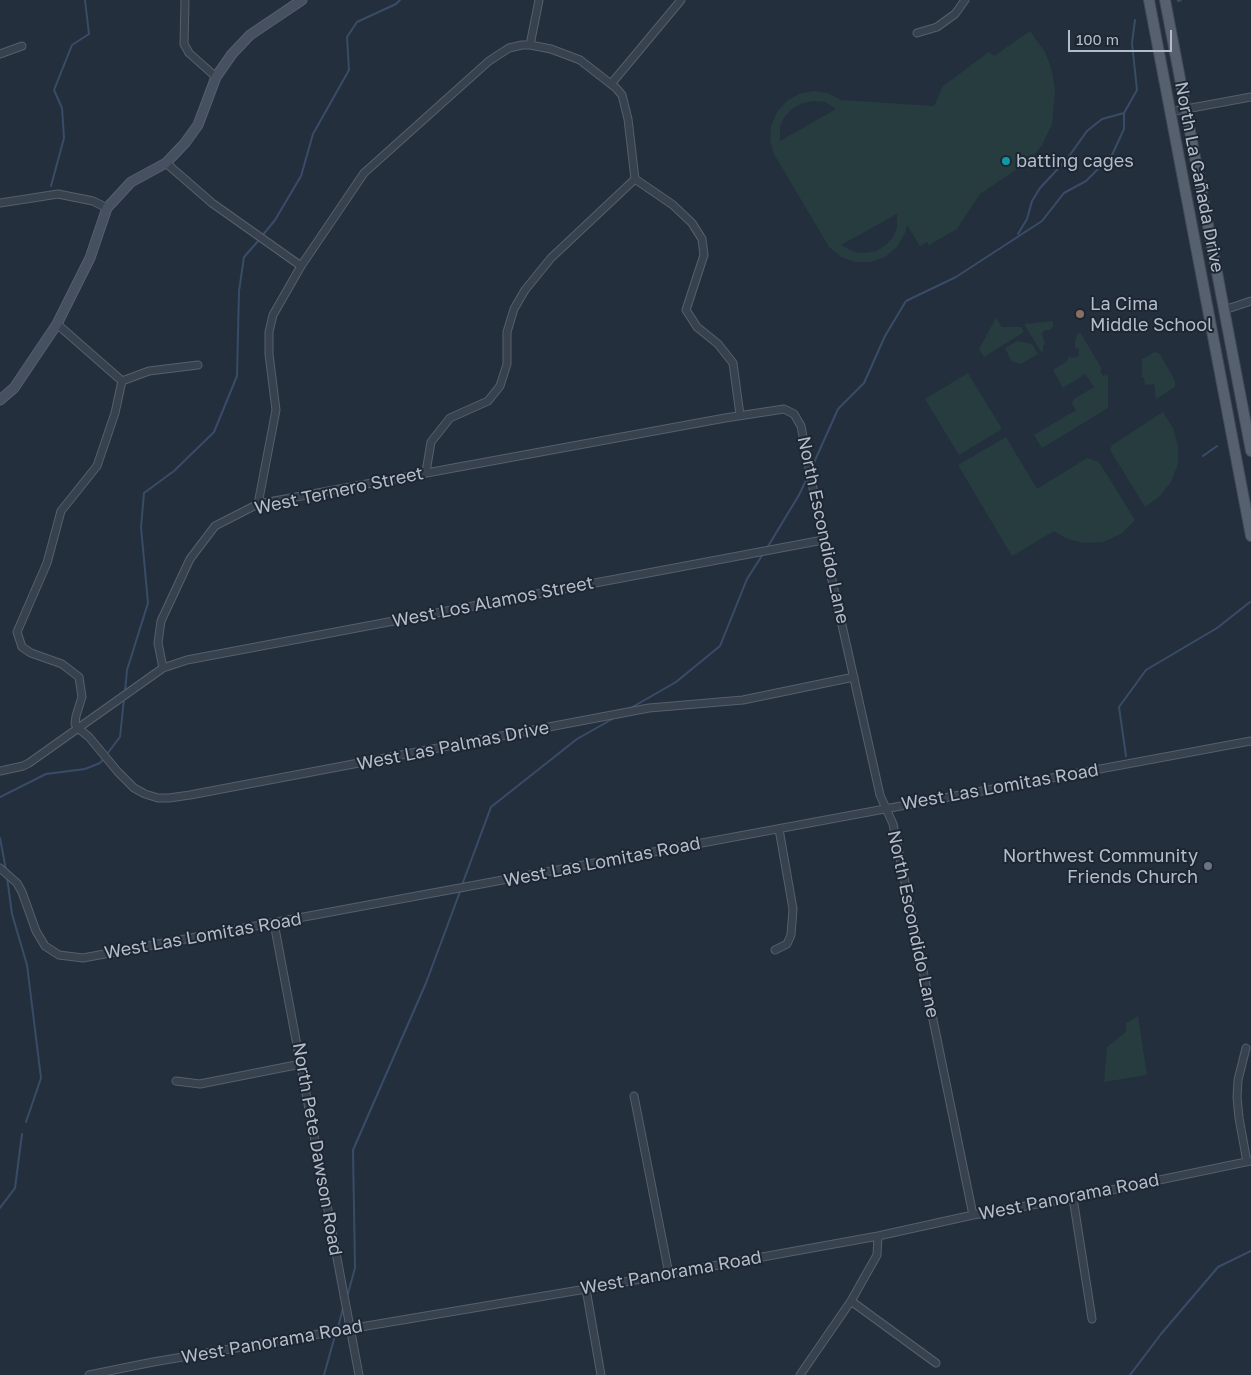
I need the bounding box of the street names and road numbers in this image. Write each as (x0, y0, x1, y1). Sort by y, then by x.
street label: North La Cañada Drive (1170, 80, 1228, 274)
street label: North Escondido Lane (793, 434, 853, 626)
street label: West Ternero Street (253, 463, 425, 519)
street label: West Los Alamos Street (390, 572, 596, 632)
street label: West Las Palmas Drive (355, 717, 551, 775)
street label: West Las Lomitas Road (900, 759, 1100, 815)
street label: North Escondido Lane (883, 828, 943, 1020)
street label: West Las Lomitas Road (502, 832, 702, 892)
street label: West Las Lomitas Road (103, 908, 303, 964)
street label: North Pete Dawson Road (288, 1041, 346, 1257)
street label: West Panorama Road (977, 1169, 1161, 1225)
street label: West Panorama Road (579, 1246, 763, 1300)
street label: West Panorama Road (180, 1315, 364, 1369)

